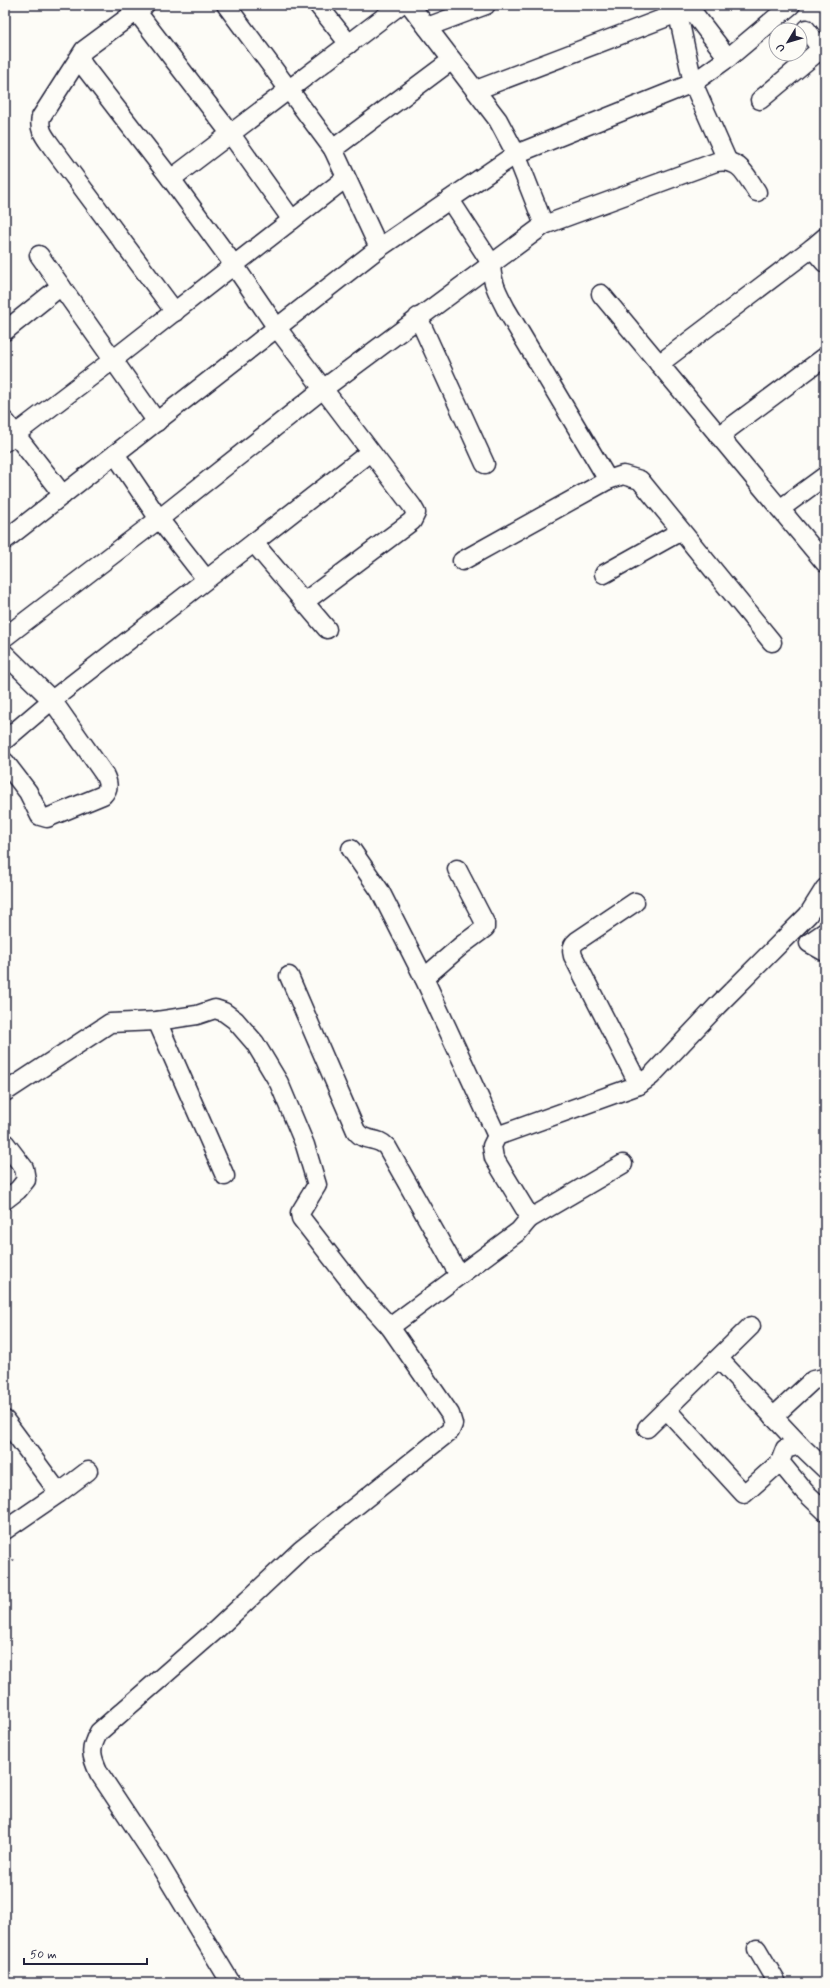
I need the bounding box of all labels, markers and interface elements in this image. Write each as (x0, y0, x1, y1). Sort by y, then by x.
north arrow (768, 22, 808, 62)
text: U (773, 40, 789, 55)
scale bar (24, 1940, 147, 1966)
text: 50 m (30, 1947, 57, 1963)

